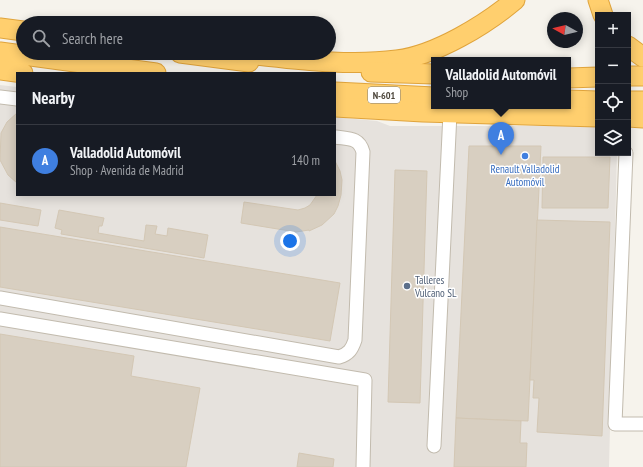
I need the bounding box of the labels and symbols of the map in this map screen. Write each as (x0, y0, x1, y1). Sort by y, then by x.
north arrow (547, 12, 583, 48)
road number: N-601 (368, 87, 400, 103)
pin: A (488, 122, 514, 155)
marker: Renault Valladolid Automóvil (520, 151, 530, 161)
place label: Renault Valladolid Automóvil (491, 162, 560, 189)
your location (280, 231, 300, 251)
place label: Talleres Vulcano SL (414, 273, 457, 300)
marker: Talleres Vulcano SL (402, 281, 412, 291)

